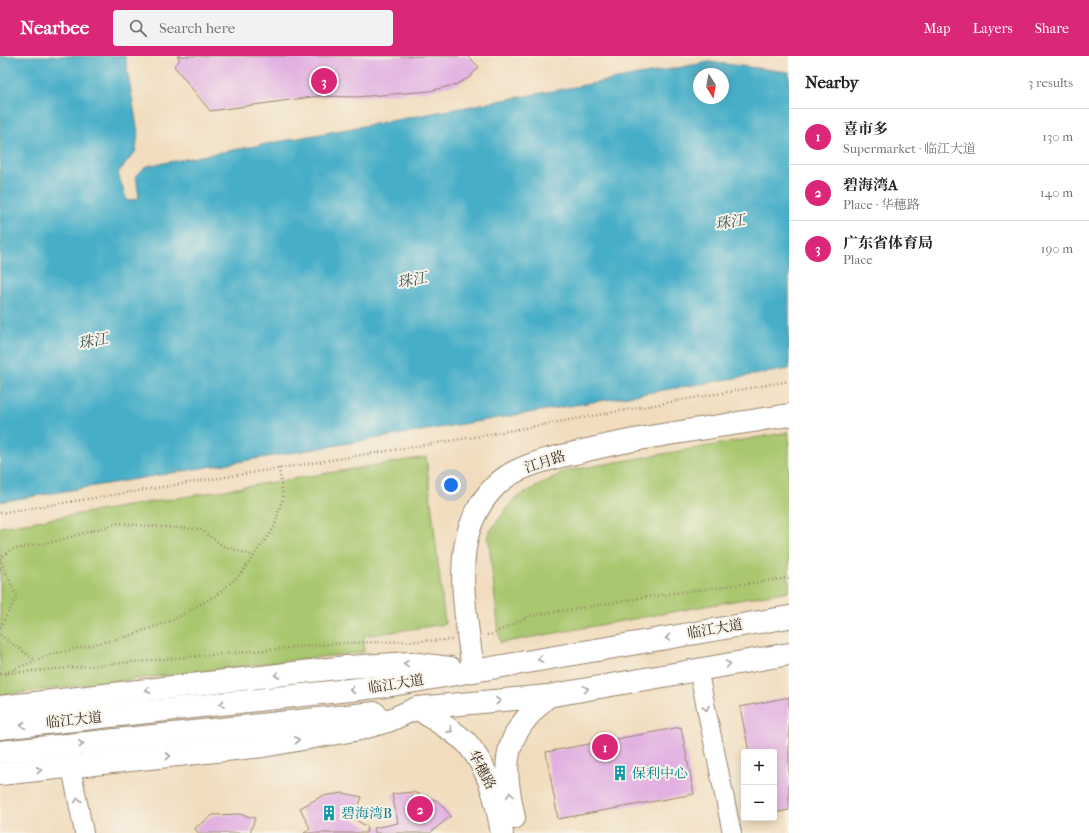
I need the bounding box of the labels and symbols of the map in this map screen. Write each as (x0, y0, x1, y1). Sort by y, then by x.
pin: 3 (311, 66, 337, 96)
north arrow (693, 68, 729, 104)
water label: 珠江 (714, 210, 748, 233)
water label: 珠江 (396, 268, 430, 292)
water label: 珠江 (77, 329, 111, 353)
street label: 江月路 (522, 447, 568, 477)
your location (441, 475, 461, 495)
street label: 临江大道 (686, 616, 744, 642)
one-way arrow (665, 633, 671, 641)
one-way arrow (537, 655, 543, 663)
one-way arrow (403, 660, 409, 668)
one-way arrow (725, 660, 731, 669)
one-way arrow (274, 670, 280, 679)
street label: 临江大道 (367, 671, 425, 697)
one-way arrow (145, 685, 151, 694)
one-way arrow (349, 685, 355, 694)
one-way arrow (583, 685, 589, 694)
one-way arrow (495, 696, 501, 705)
one-way arrow (219, 700, 225, 709)
one-way arrow (702, 704, 710, 711)
street label: 临江大道 (45, 709, 103, 731)
one-way arrow (20, 721, 26, 730)
one-way arrow (445, 725, 452, 732)
pin: 1 (592, 732, 618, 762)
one-way arrow (294, 736, 300, 745)
one-way arrow (78, 740, 84, 749)
street label: 华穗路 (465, 747, 499, 793)
one-way arrow (165, 752, 171, 761)
building icon: 保利中心 (611, 764, 629, 782)
place label: 保利中心 (632, 765, 688, 782)
one-way arrow (36, 766, 42, 775)
one-way arrow (506, 792, 515, 798)
pin: 2 (407, 794, 433, 824)
one-way arrow (74, 797, 82, 803)
building icon: 碧海湾B (320, 804, 338, 822)
place label: 碧海湾B (341, 805, 392, 822)

